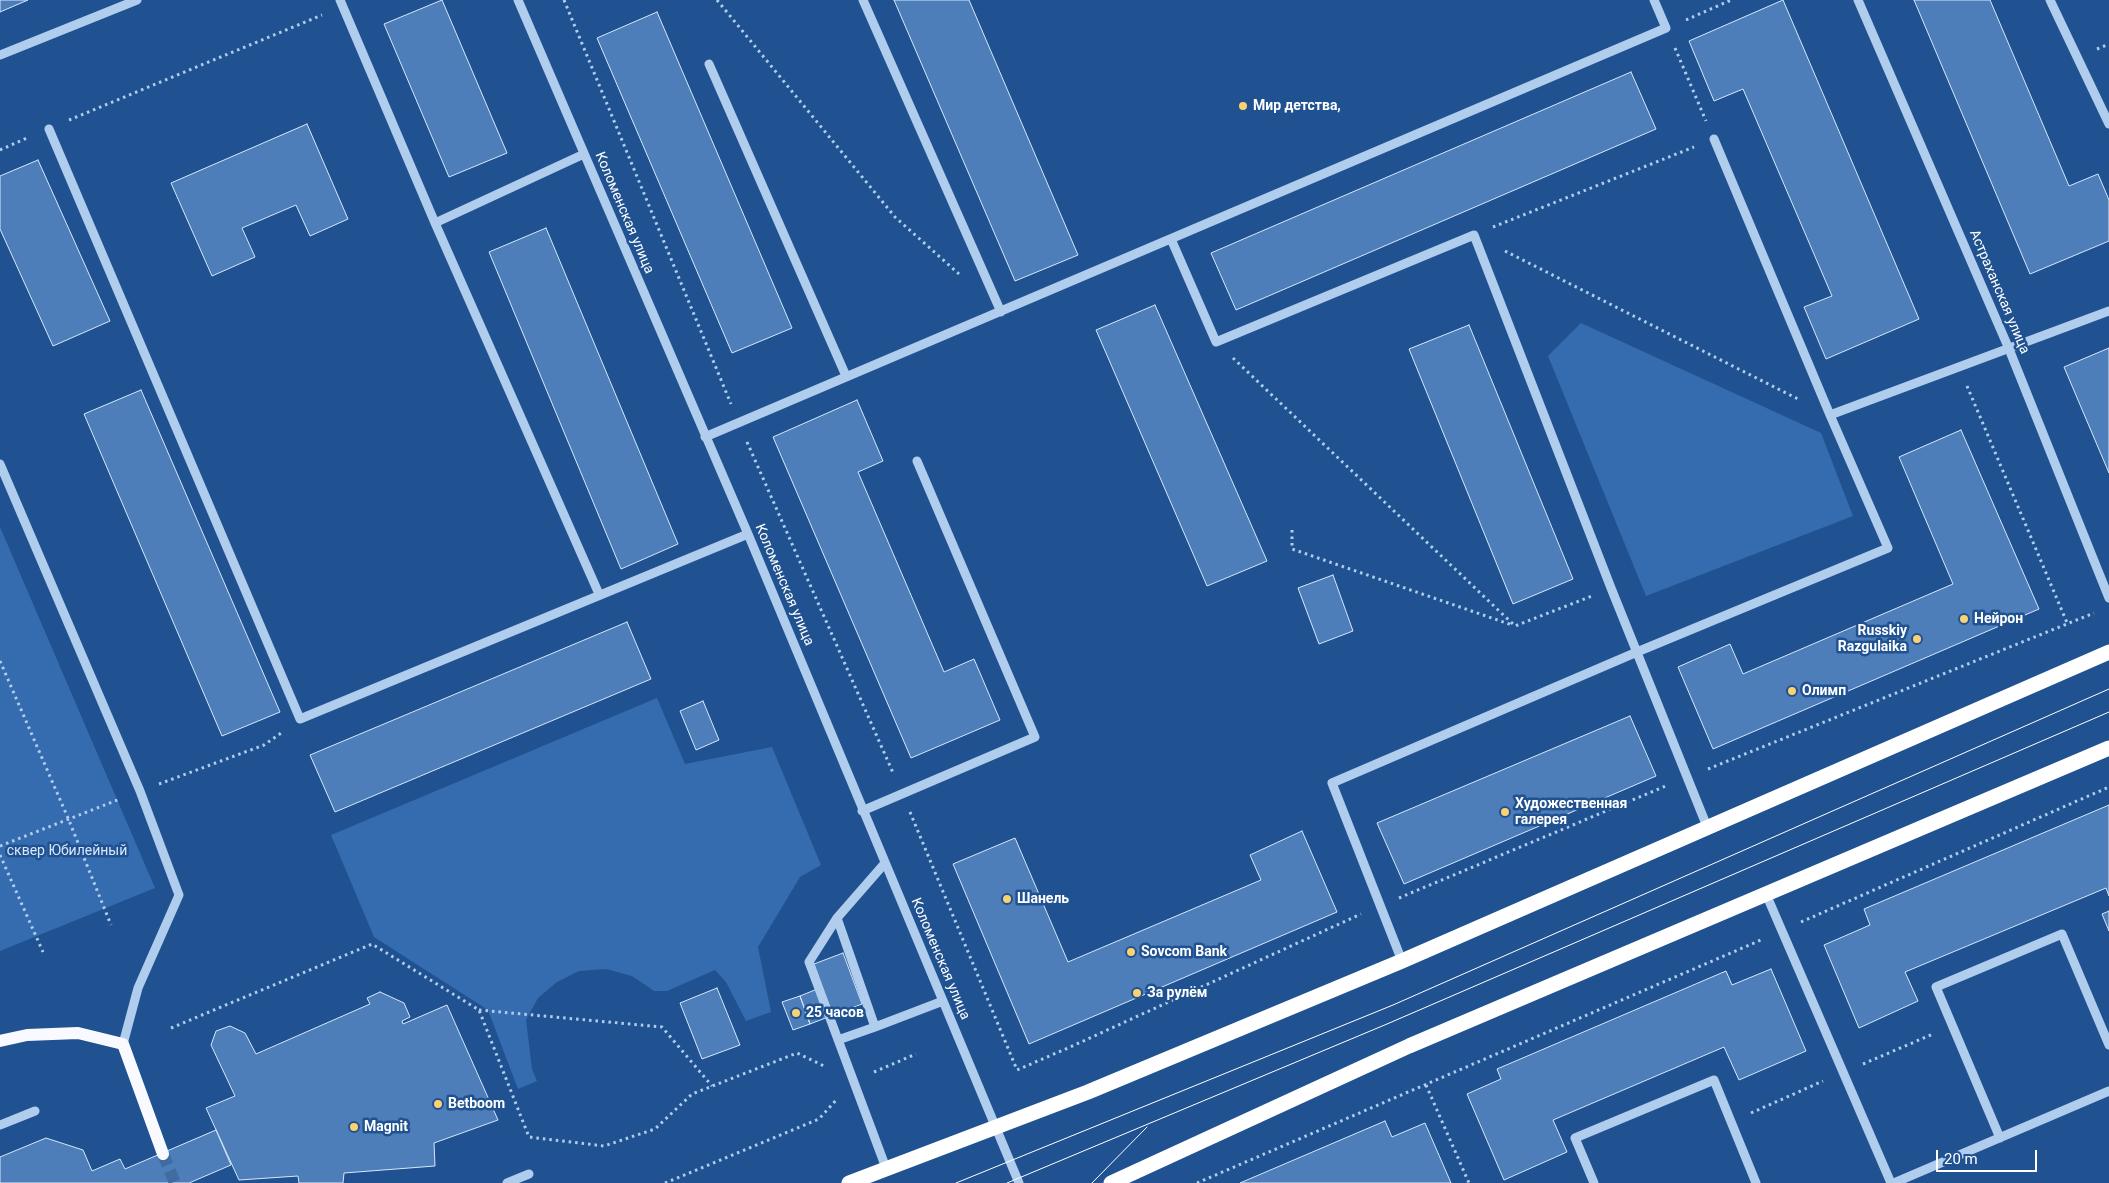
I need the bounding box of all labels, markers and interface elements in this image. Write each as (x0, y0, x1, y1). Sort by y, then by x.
place label: Мир детства, (1253, 98, 1341, 114)
marker: Мир детства, (1237, 100, 1249, 112)
street label: Коломенская улица (591, 150, 657, 276)
street label: Астраханская улица (1965, 227, 2033, 357)
street label: Коломенская улица (751, 522, 817, 648)
place label: Нейрон (1974, 611, 2023, 627)
marker: Нейрон (1958, 613, 1970, 625)
place label: Russkiy Razgulaika (1838, 623, 1907, 656)
marker: Russkiy Razgulaika (1911, 633, 1923, 645)
place label: Олимп (1802, 683, 1846, 699)
marker: Олимп (1786, 685, 1798, 697)
place label: Художественная галерея (1515, 796, 1627, 829)
marker: Художественная галерея (1499, 806, 1511, 818)
park label: сквер Юбилейный (7, 843, 127, 859)
place label: Шанель (1017, 891, 1069, 907)
marker: Шанель (1001, 893, 1013, 905)
street label: Коломенская улица (907, 896, 973, 1022)
place label: Sovcom Bank (1141, 944, 1227, 960)
marker: Sovcom Bank (1125, 946, 1137, 958)
place label: За рулём (1147, 985, 1207, 1001)
marker: За рулём (1131, 987, 1143, 999)
place label: 25 часов (806, 1005, 864, 1021)
marker: 25 часов (790, 1007, 802, 1019)
place label: Betboom (448, 1096, 505, 1112)
marker: Betboom (432, 1098, 444, 1110)
place label: Magnit (364, 1119, 408, 1135)
marker: Magnit (348, 1121, 360, 1133)
scale bar (1939, 1140, 2040, 1172)
text: 20 m (1944, 1150, 1978, 1168)

